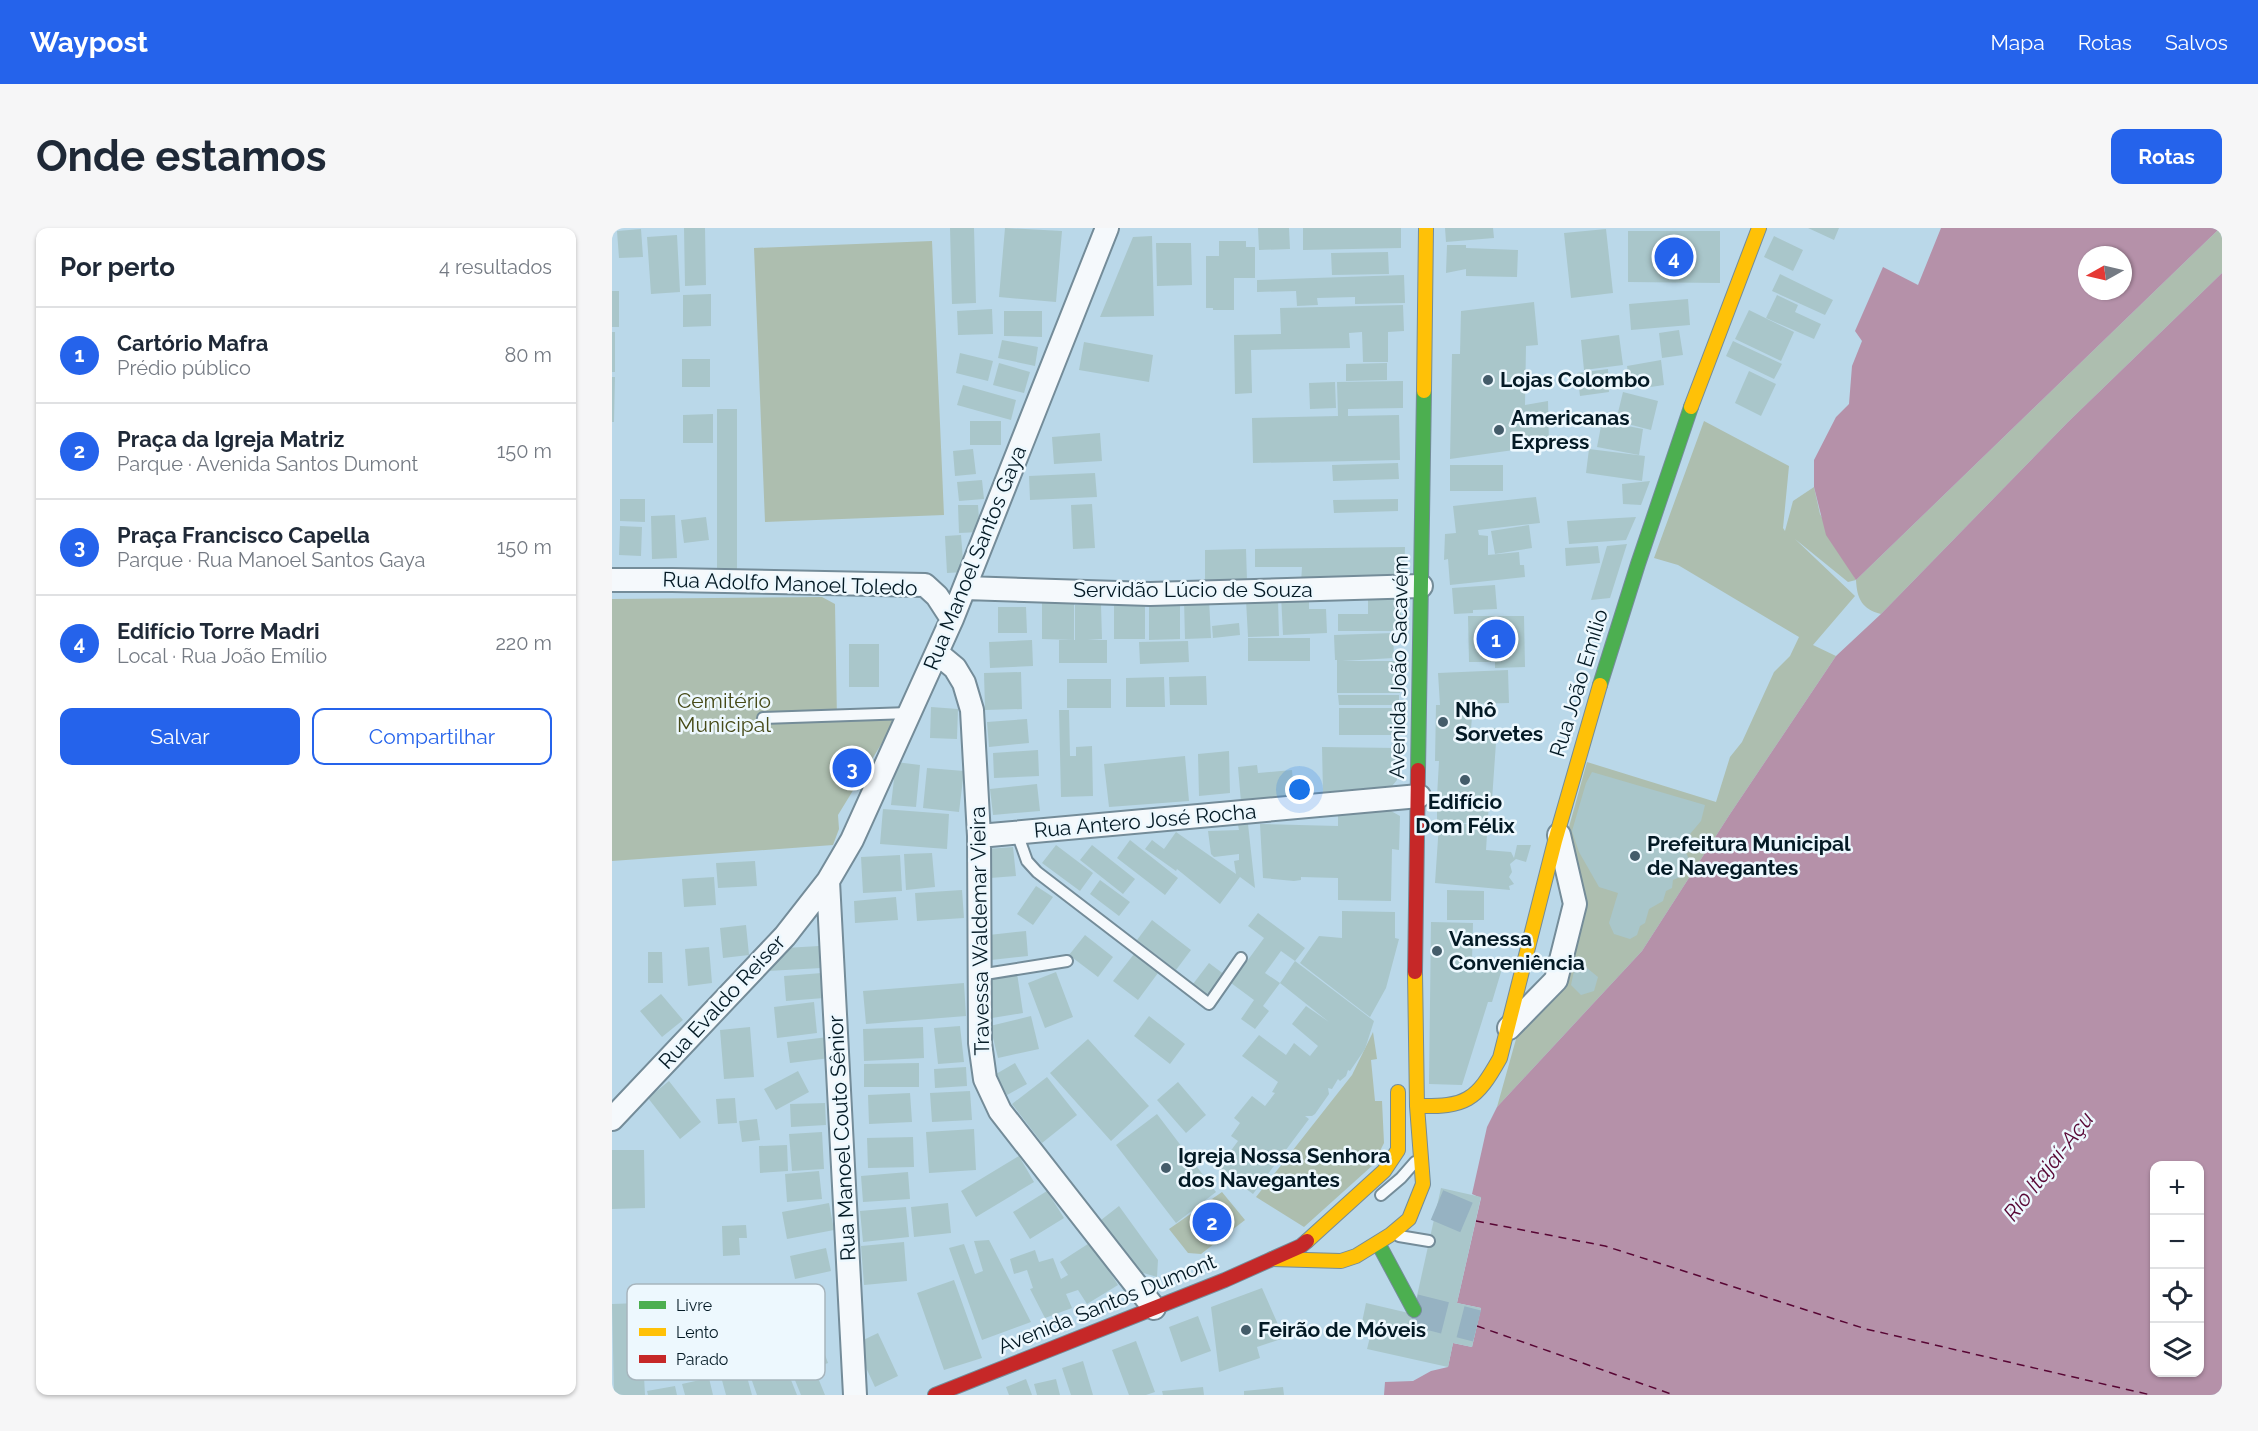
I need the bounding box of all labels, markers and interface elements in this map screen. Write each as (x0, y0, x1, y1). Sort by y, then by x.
text: Waypost (30, 26, 148, 59)
text: Mapa (1991, 30, 2045, 55)
text: Rotas (2078, 30, 2132, 55)
text: Salvos (2165, 30, 2228, 55)
button: Rotas (2111, 129, 2222, 184)
text: Onde estamos (36, 132, 327, 181)
pin: 4 (1654, 234, 1694, 279)
north arrow (2078, 246, 2132, 300)
text: Por perto (60, 252, 175, 282)
text: 4 resultados (439, 255, 552, 279)
text: Cartório Mafra (117, 330, 268, 356)
text: 1 (75, 343, 84, 367)
text: 80 m (504, 343, 552, 367)
text: Prédio público (117, 356, 251, 380)
place label: Lojas Colombo (1500, 367, 1650, 392)
marker: Lojas Colombo (1481, 373, 1495, 387)
place label: Americanas Express (1511, 405, 1630, 454)
marker: Americanas Express (1492, 423, 1506, 437)
text: Praça da Igreja Matriz (117, 426, 344, 452)
text: 2 (74, 439, 85, 463)
text: 150 m (497, 439, 552, 463)
street label: Rua Manoel Santos Gaya (918, 442, 1031, 674)
text: Parque · Avenida Santos Dumont (117, 452, 418, 476)
text: Praça Francisco Capella (117, 522, 370, 548)
text: 3 (74, 535, 85, 559)
text: 150 m (497, 535, 552, 559)
text: Parque · Rua Manoel Santos Gaya (117, 548, 425, 572)
street label: Avenida João Sacavém (1384, 555, 1413, 779)
street label: Rua Adolfo Manoel Toledo (662, 567, 918, 600)
street label: Servidão Lúcio de Souza (1073, 577, 1313, 602)
street label: Rua João Emílio (1544, 606, 1613, 760)
pin: 1 (1476, 616, 1516, 662)
text: Edifício Torre Madri (117, 618, 320, 644)
text: 4 (74, 631, 85, 655)
text: 220 m (495, 631, 552, 655)
text: Local · Rua João Emílio (117, 644, 327, 668)
park label: Cemitério Municipal (677, 688, 771, 737)
place label: Nhô Sorvetes (1455, 697, 1543, 746)
button: Salvar (60, 708, 300, 765)
button: Compartilhar (312, 708, 552, 765)
marker: Nhô Sorvetes (1436, 715, 1450, 729)
pin: 3 (832, 746, 872, 790)
marker: Edifício Dom Félix (1458, 773, 1472, 787)
your location (1285, 775, 1314, 804)
place label: Edifício Dom Félix (1415, 789, 1516, 838)
street label: Rua Antero José Rocha (1033, 798, 1257, 843)
street label: Travessa Waldemar Vieira (965, 806, 994, 1056)
place label: Prefeitura Municipal de Navegantes (1647, 831, 1851, 880)
marker: Prefeitura Municipal de Navegantes (1628, 849, 1642, 863)
place label: Vanessa Conveniência (1449, 926, 1585, 975)
street label: Rua Evaldo Reiser (653, 929, 791, 1074)
marker: Vanessa Conveniência (1430, 944, 1444, 958)
street label: Rua Manoel Couto Sênior (823, 1014, 860, 1261)
water label: Rio Itajaí-Açu (1997, 1106, 2099, 1226)
place label: Igreja Nossa Senhora dos Navegantes (1178, 1143, 1390, 1192)
marker: Igreja Nossa Senhora dos Navegantes (1159, 1161, 1173, 1175)
map controls (2150, 1161, 2204, 1377)
button: + (2150, 1161, 2204, 1215)
pin: 2 (1192, 1200, 1232, 1244)
button: − (2150, 1215, 2204, 1269)
street label: Avenida Santos Dumont (994, 1248, 1219, 1359)
button: locate (2150, 1269, 2204, 1323)
legend (627, 1284, 825, 1380)
text: Livre (676, 1296, 712, 1315)
place label: Feirão de Móveis (1258, 1317, 1426, 1342)
text: Lento (676, 1323, 719, 1342)
marker: Feirão de Móveis (1239, 1323, 1253, 1337)
button: layers (2150, 1323, 2204, 1377)
text: Parado (676, 1350, 728, 1369)

